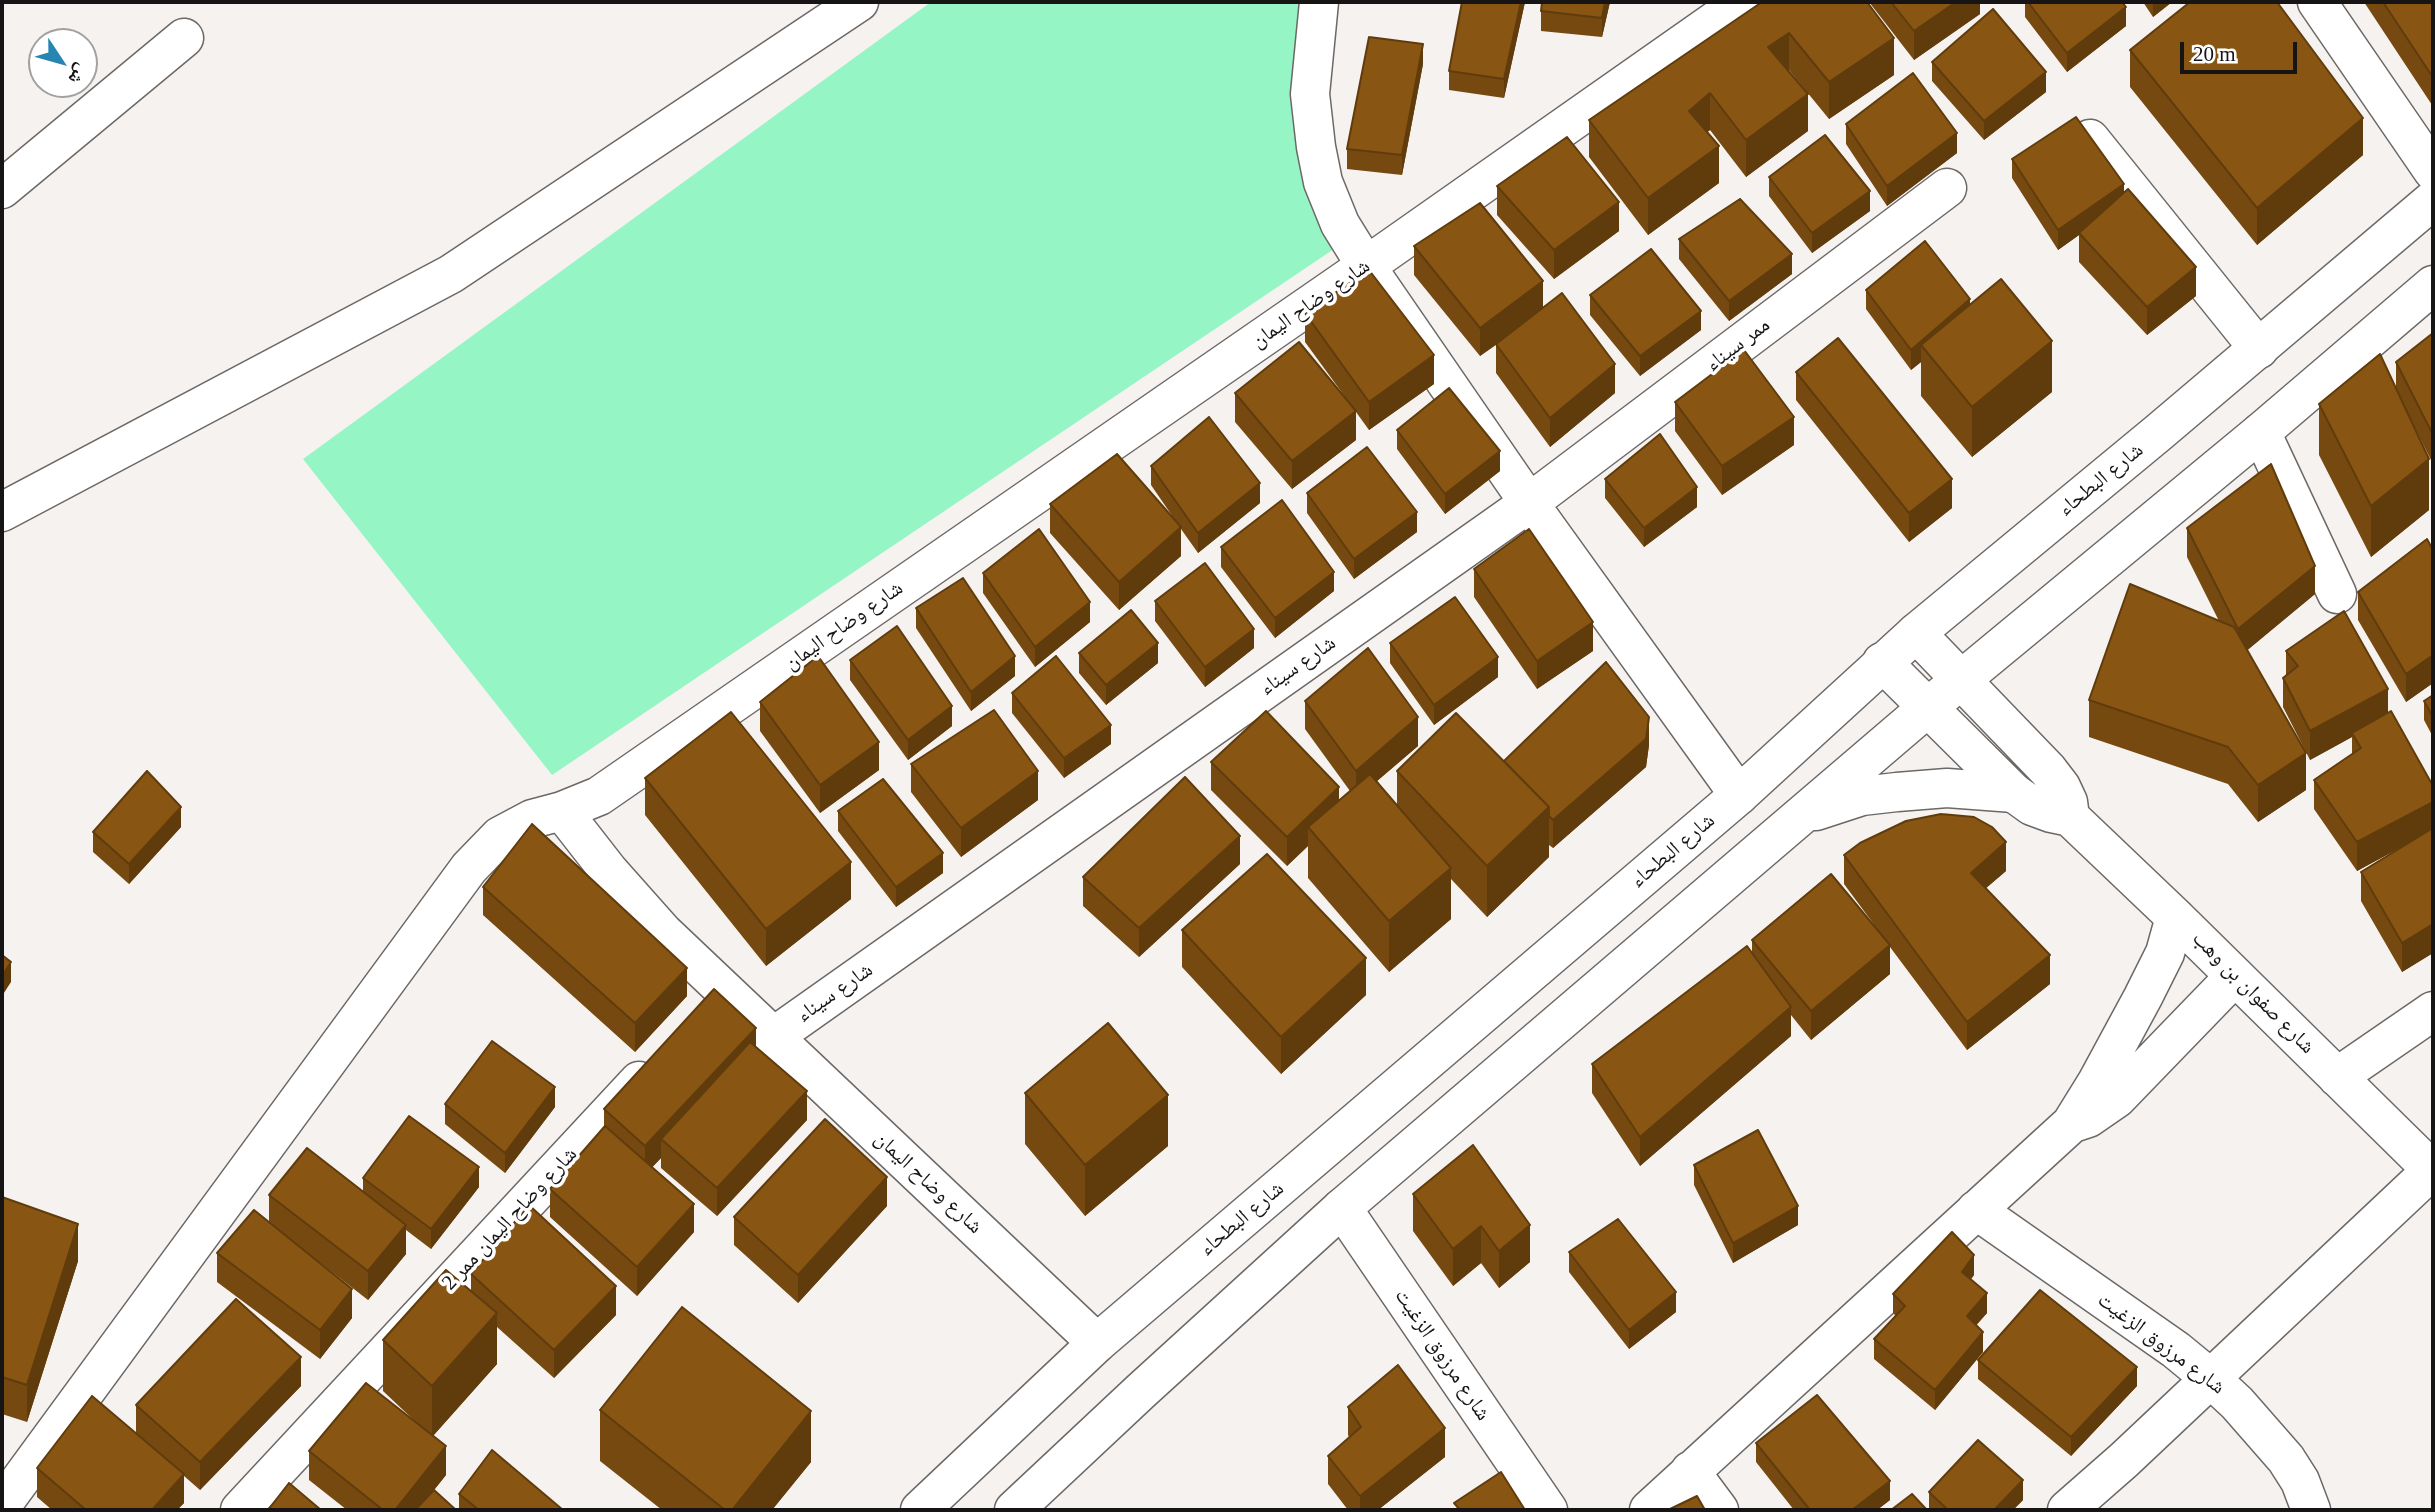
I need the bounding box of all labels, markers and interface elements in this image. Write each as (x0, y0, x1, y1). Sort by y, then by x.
north arrow (28, 28, 98, 98)
scale bar (2183, 28, 2300, 72)
text: 20 m (2193, 42, 2236, 66)
text: ش (64, 60, 93, 89)
street label: شارع وضاح اليمان (1247, 254, 1375, 354)
street label: ممر سيناء (1701, 313, 1775, 377)
street label: شارع البطحاء (2053, 438, 2149, 522)
street label: شارع وضاح اليمان (780, 576, 908, 676)
street label: شارع سيناء (1255, 631, 1341, 701)
street label: شارع البطحاء (1626, 808, 1720, 894)
street label: شارع صفوان بن وهب (2186, 926, 2320, 1060)
street label: شارع سيناء (792, 958, 878, 1028)
street label: شارع وضاح اليمان (869, 1126, 987, 1240)
street label: شارع وضاح اليمان ممر 2 (437, 1142, 583, 1296)
street label: شارع البطحاء (1195, 1176, 1289, 1262)
street label: شارع مرزوق الزغيت (1389, 1284, 1495, 1426)
street label: شارع مرزوق الزغيت (2092, 1288, 2230, 1400)

